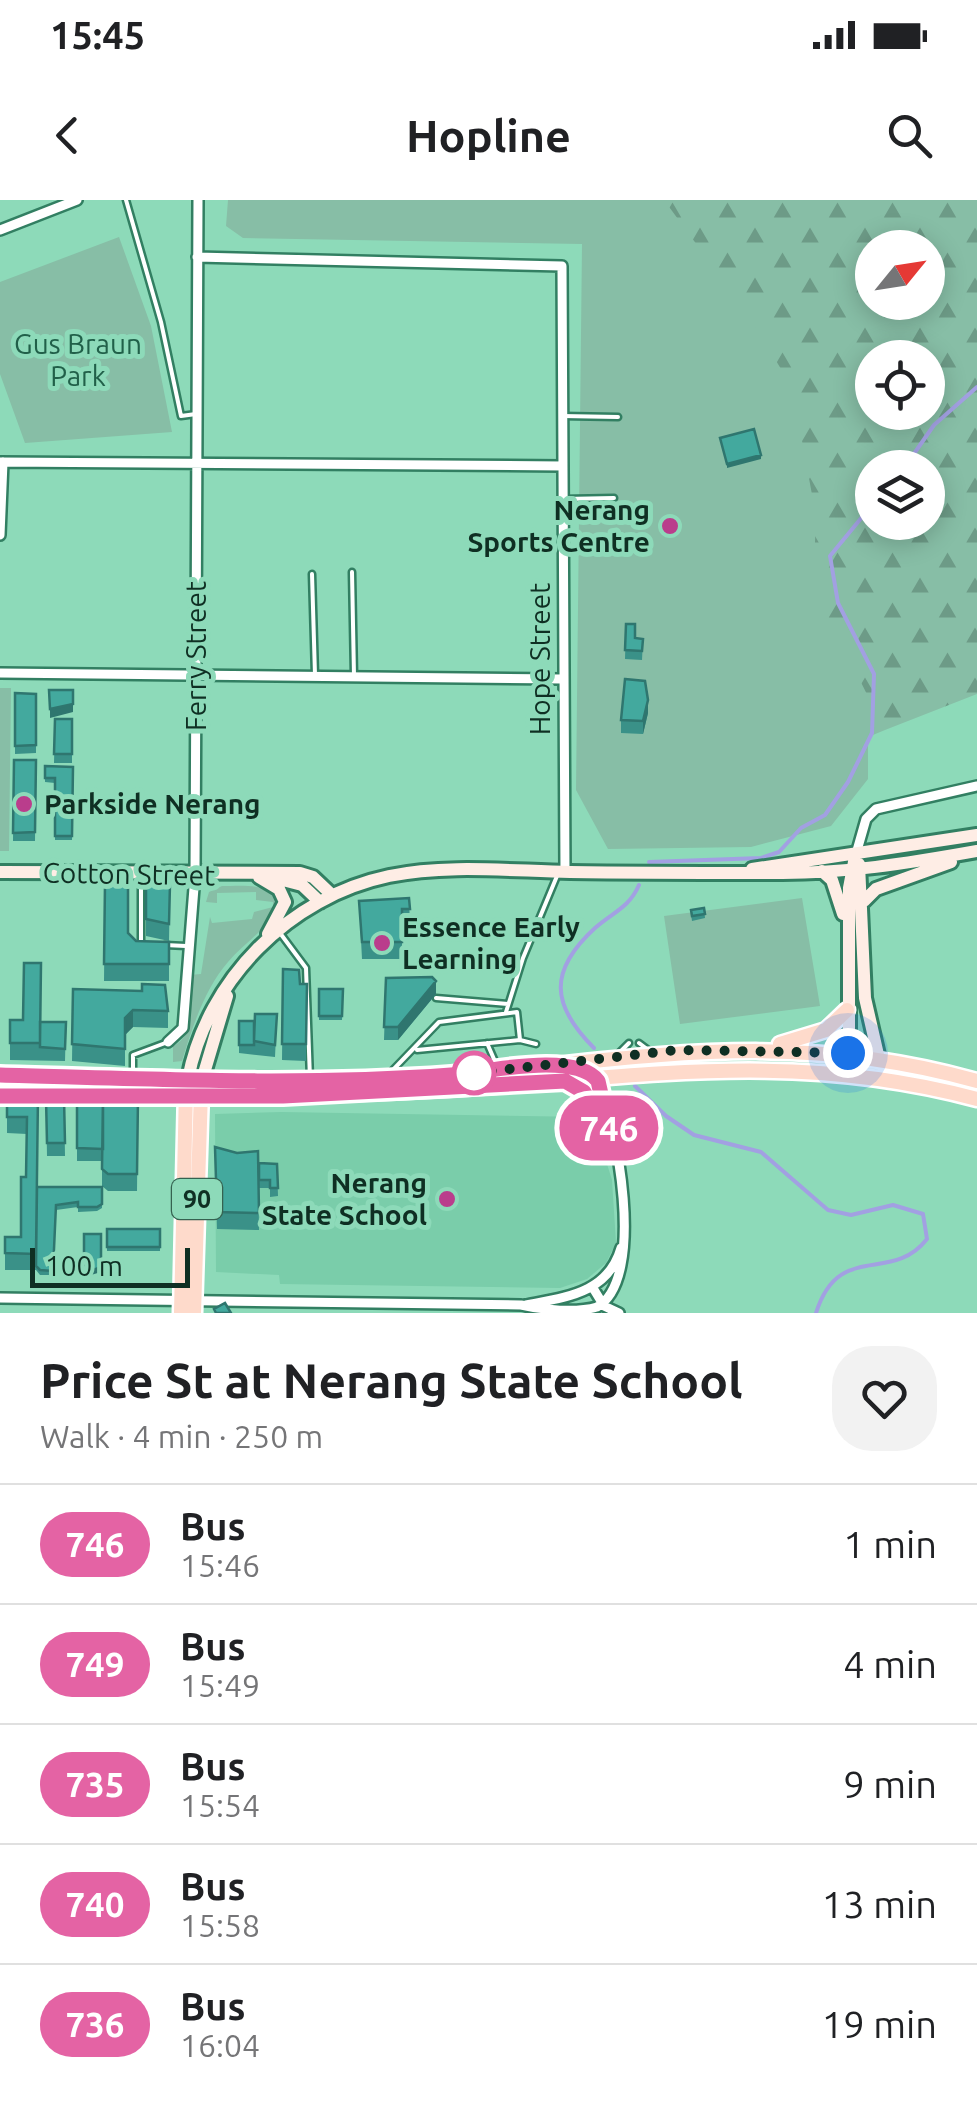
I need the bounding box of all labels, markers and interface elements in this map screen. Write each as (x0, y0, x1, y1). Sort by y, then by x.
text: 15:45 (50, 14, 145, 56)
icon: back (40, 108, 95, 163)
icon: search (882, 108, 937, 163)
text: Hopline (406, 110, 571, 161)
north arrow (855, 230, 945, 320)
map controls (855, 230, 945, 540)
park label: Gus Braun Park (14, 328, 142, 391)
button: locate (855, 340, 945, 430)
button: layers (855, 450, 945, 540)
place label: Nerang Sports Centre (467, 494, 650, 557)
marker: Nerang Sports Centre (659, 515, 681, 537)
street label: Ferry Street (180, 581, 211, 731)
street label: Hope Street (524, 583, 555, 735)
place label: Parkside Nerang (44, 788, 261, 819)
marker: Parkside Nerang (13, 793, 35, 815)
street label: Cotton Street (43, 856, 215, 891)
place label: Essence Early Learning (402, 911, 580, 974)
marker: Essence Early Learning (371, 932, 393, 954)
your location (823, 1028, 873, 1078)
unlabelled marker (453, 1052, 495, 1094)
line badge: 746 (552, 1096, 666, 1160)
text: 746 (579, 1108, 639, 1148)
place label: Nerang State School (262, 1167, 427, 1230)
road number: 90 (172, 1179, 222, 1219)
marker: Nerang State School (436, 1188, 458, 1210)
scale bar (30, 1243, 190, 1288)
text: 100 m (45, 1250, 123, 1281)
button: heart (832, 1346, 937, 1451)
text: Price St at Nerang State School (40, 1353, 743, 1407)
text: Walk · 4 min · 250 m (40, 1418, 323, 1454)
text: Bus (180, 1505, 245, 1547)
text: 1 min (843, 1523, 937, 1565)
text: 746 (65, 1524, 125, 1564)
text: 15:46 (180, 1547, 260, 1583)
text: Bus (180, 1625, 245, 1667)
text: 4 min (843, 1643, 937, 1685)
text: 749 (65, 1644, 125, 1684)
text: 15:49 (180, 1667, 260, 1703)
text: Bus (180, 1745, 245, 1787)
text: 9 min (843, 1763, 937, 1805)
text: 735 (65, 1764, 125, 1804)
text: 15:54 (180, 1787, 260, 1823)
text: Bus (180, 1865, 245, 1907)
text: 13 min (822, 1883, 937, 1925)
text: 740 (65, 1884, 125, 1924)
text: 15:58 (180, 1907, 260, 1943)
text: Bus (180, 1985, 245, 2027)
text: 19 min (822, 2003, 937, 2045)
text: 736 (65, 2004, 125, 2044)
text: 16:04 (180, 2027, 260, 2063)

